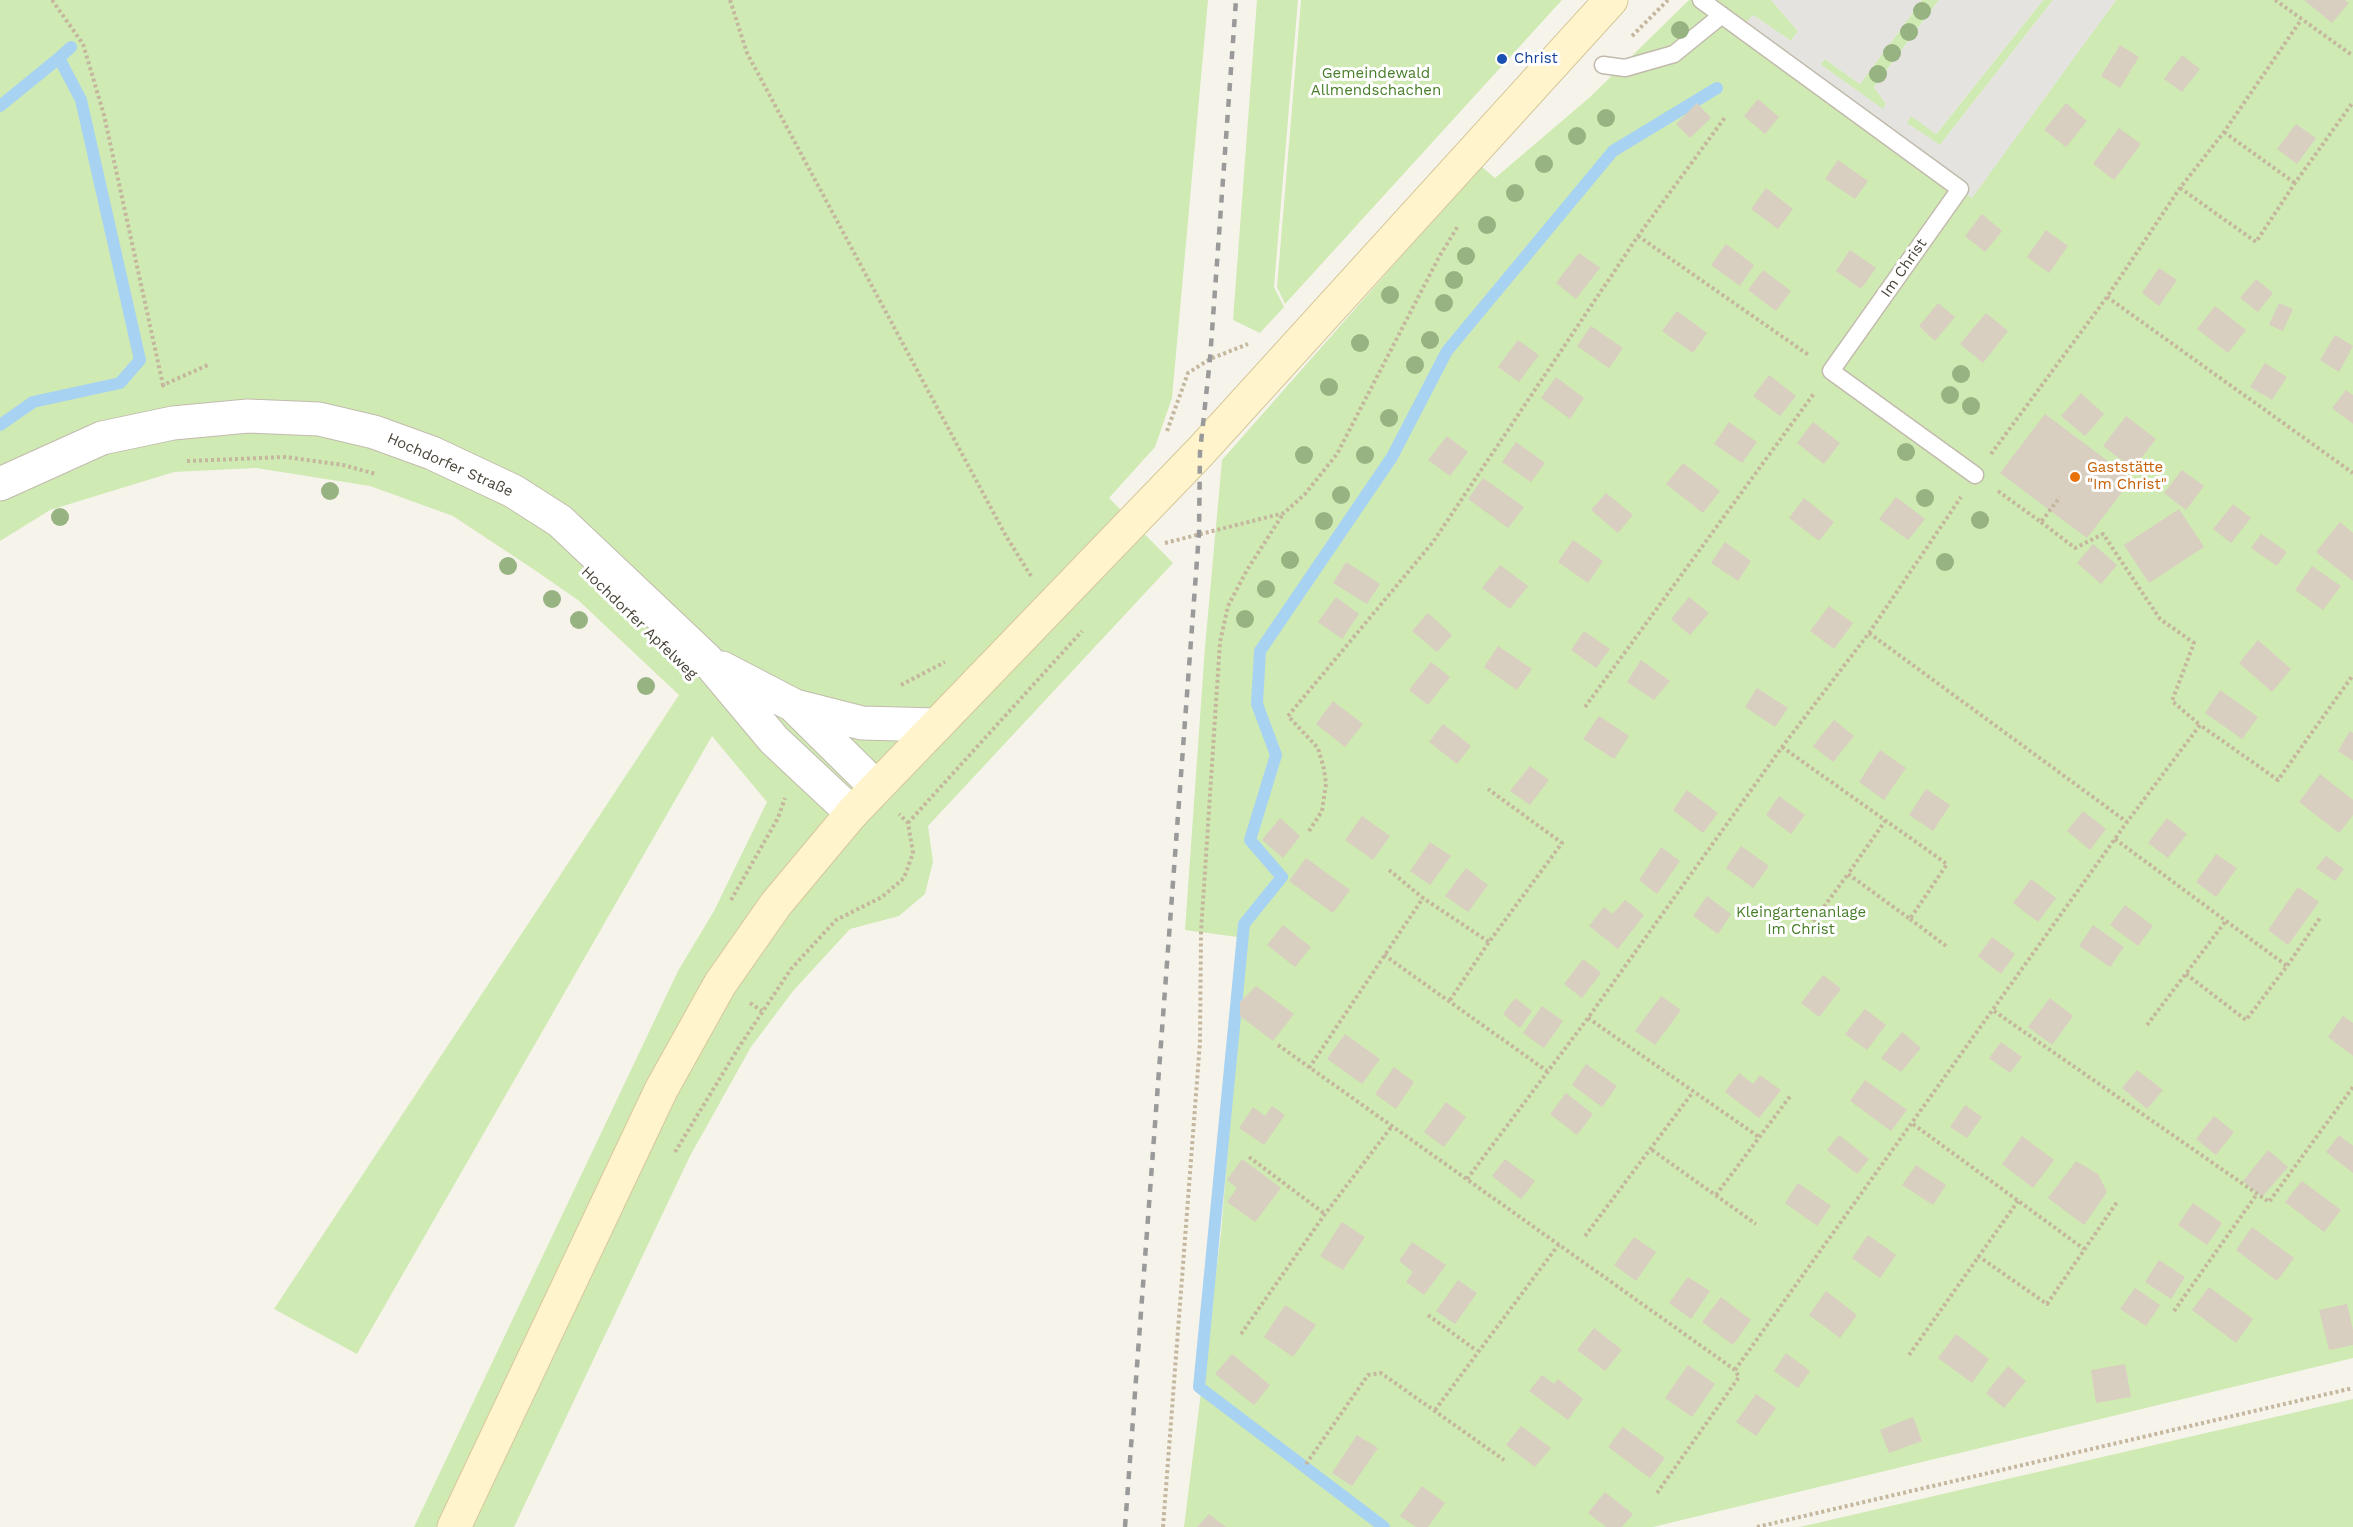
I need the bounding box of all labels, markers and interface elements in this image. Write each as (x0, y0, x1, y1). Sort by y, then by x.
place label: Christ (1514, 50, 1558, 68)
marker: Christ (1495, 52, 1509, 66)
park label: Gemeindewald Allmendschachen (1311, 65, 1441, 100)
street label: Im Christ (1877, 235, 1931, 301)
street label: Hochdorfer Straße (384, 429, 516, 501)
place label: Gaststätte "Im Christ" (2087, 459, 2167, 494)
marker: Gaststätte "Im Christ" (2068, 470, 2082, 484)
street label: Hochdorfer Apfelweg (577, 563, 701, 683)
park label: Kleingartenanlage Im Christ (1736, 904, 1866, 939)

